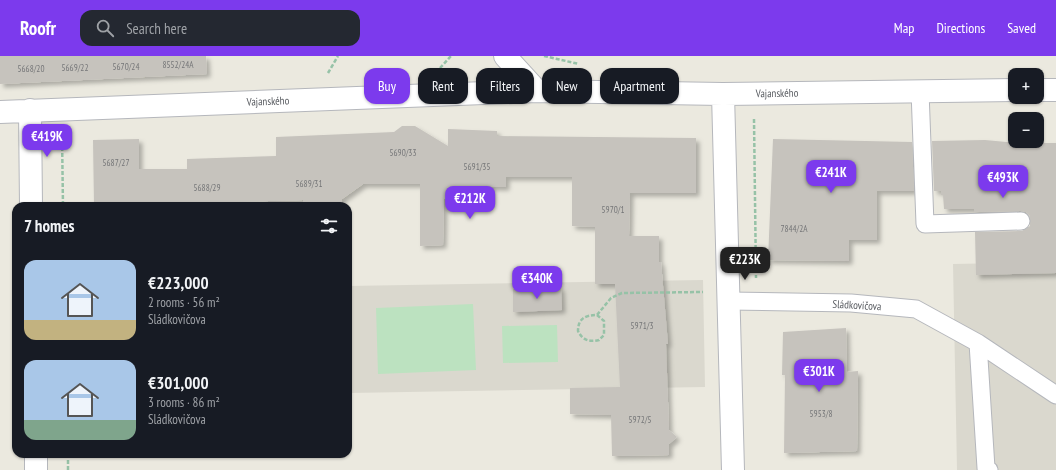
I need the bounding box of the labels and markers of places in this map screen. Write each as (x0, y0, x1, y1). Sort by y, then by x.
pin: €419K (19, 124, 75, 158)
pin: €241K (803, 160, 859, 194)
pin: €493K (975, 165, 1031, 199)
pin: €212K (442, 186, 498, 220)
pin: €223K (717, 247, 773, 281)
pin: €340K (509, 266, 565, 300)
pin: €301K (791, 359, 847, 393)

